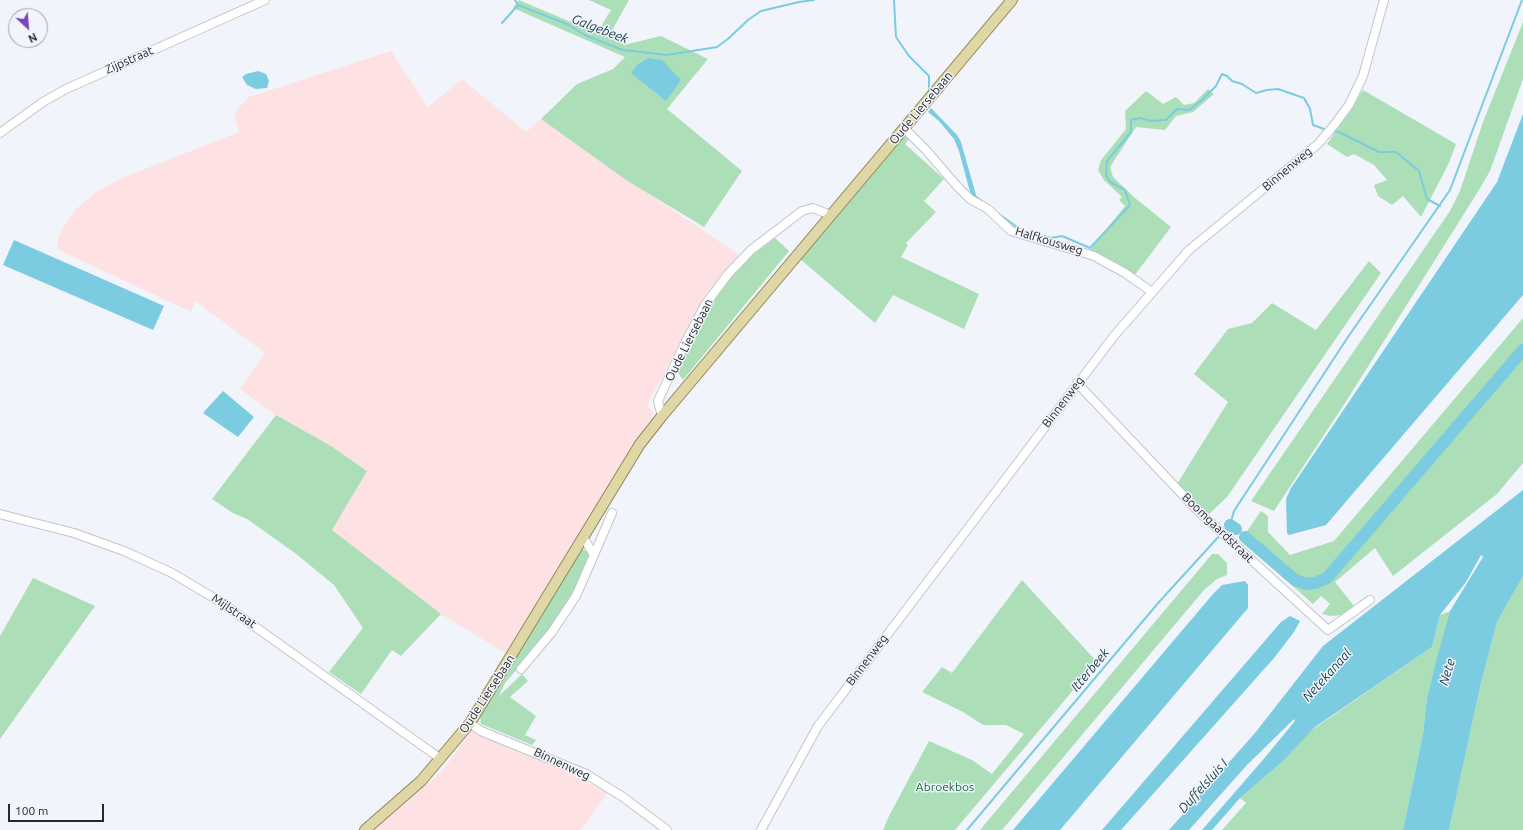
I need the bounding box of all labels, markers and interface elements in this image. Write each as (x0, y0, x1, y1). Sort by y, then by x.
north arrow (8, 8, 48, 48)
water label: Galgebeek (569, 11, 631, 47)
text: N (26, 31, 39, 45)
street label: Zijpstraat (103, 43, 155, 77)
street label: Oude Liersebaan (886, 69, 956, 147)
street label: Binnenweg (1259, 144, 1315, 194)
street label: Halfkousweg (1013, 224, 1085, 258)
street label: Oude Liersebaan (662, 296, 716, 384)
street label: Binnenweg (1039, 373, 1087, 431)
street label: Boomgaardstraat (1179, 490, 1257, 566)
street label: Mijlstraat (209, 591, 259, 631)
street label: Binnenweg (843, 631, 891, 689)
water label: Itterbeek (1067, 645, 1113, 695)
water label: Netekanaal (1299, 645, 1355, 705)
street label: Oude Liersebaan (456, 652, 518, 736)
water label: Nete (1436, 657, 1458, 687)
street label: Binnenweg (532, 745, 592, 783)
water label: Duffelsluis I (1175, 756, 1231, 816)
park label: Abroekbos (916, 780, 974, 794)
scale bar (10, 796, 106, 822)
text: 100 m (15, 804, 48, 817)

